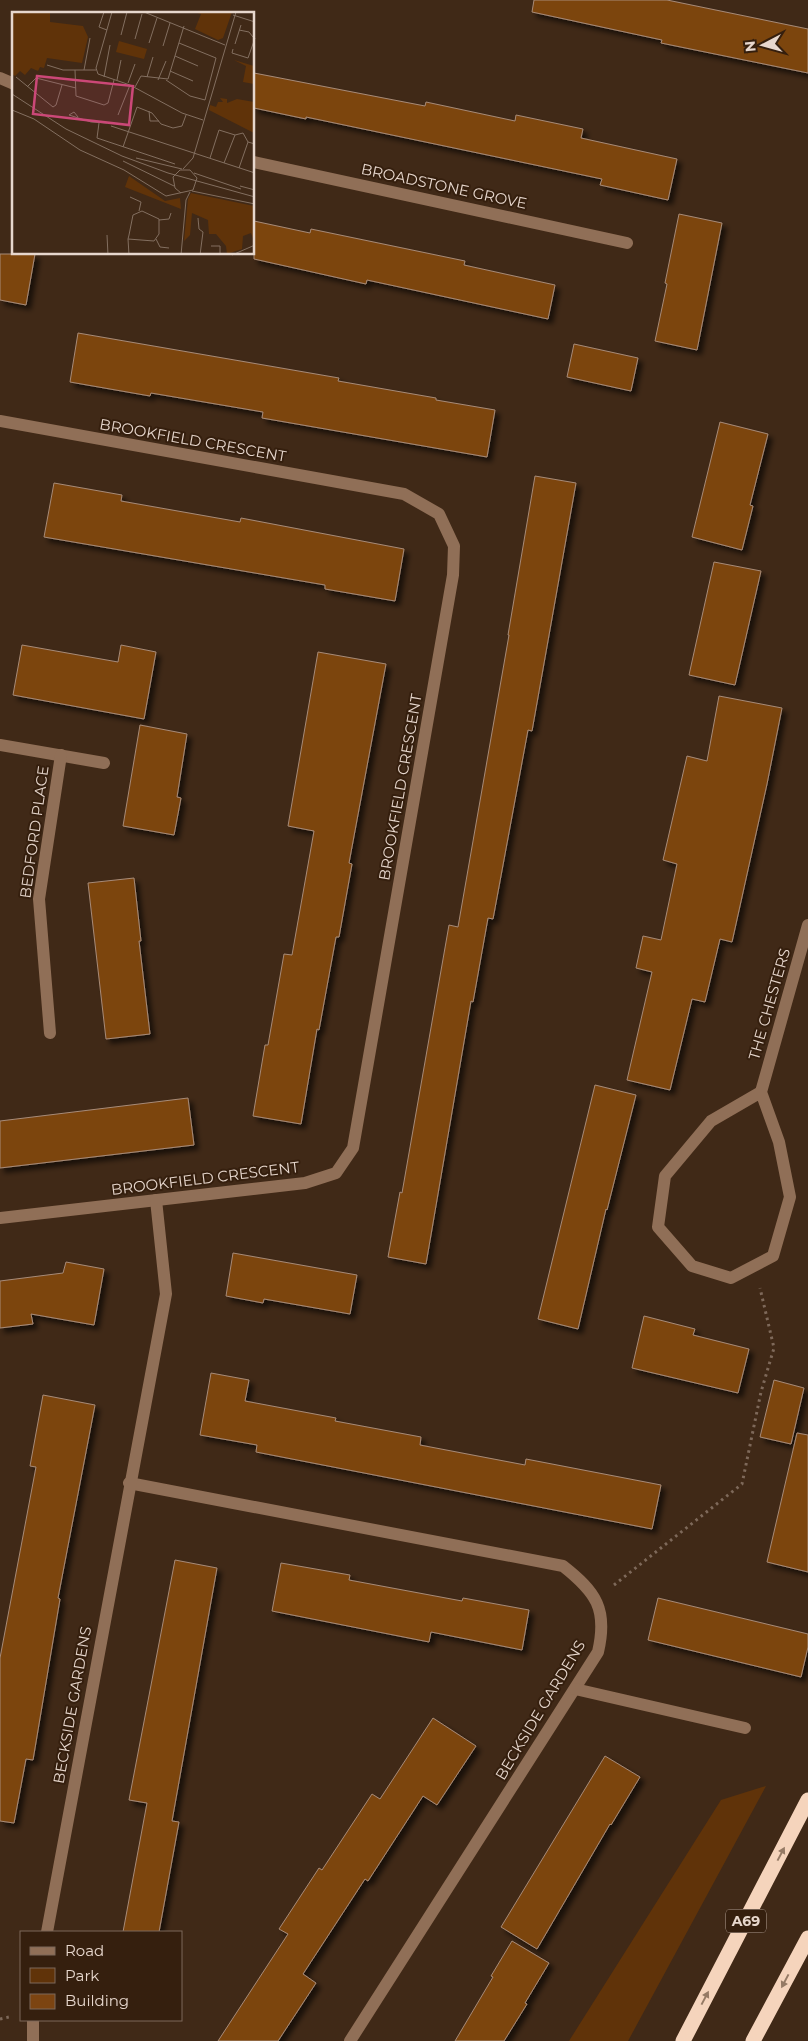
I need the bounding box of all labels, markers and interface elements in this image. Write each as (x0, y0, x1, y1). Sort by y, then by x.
inset map (12, 12, 255, 255)
north arrow (738, 20, 788, 70)
text: N (741, 40, 760, 53)
street label: BROADSTONE GROVE (359, 159, 529, 213)
street label: BROOKFIELD CRESCENT (98, 414, 288, 466)
street label: BROOKFIELD CRESCENT (374, 692, 426, 882)
street label: BEDFORD PLACE (15, 765, 53, 899)
street label: THE CHESTERS (744, 946, 794, 1062)
street label: BROOKFIELD CRESCENT (110, 1157, 301, 1199)
street label: BECKSIDE GARDENS (49, 1625, 95, 1785)
street label: BECKSIDE GARDENS (491, 1637, 589, 1783)
one-way arrow (777, 1847, 785, 1861)
road number: A69 (726, 1910, 766, 1932)
legend (20, 1931, 182, 2021)
text: Road (65, 1941, 104, 1960)
text: Park (65, 1966, 99, 1985)
one-way arrow (781, 1974, 789, 1988)
text: Building (65, 1991, 129, 2010)
one-way arrow (701, 1991, 709, 2005)

